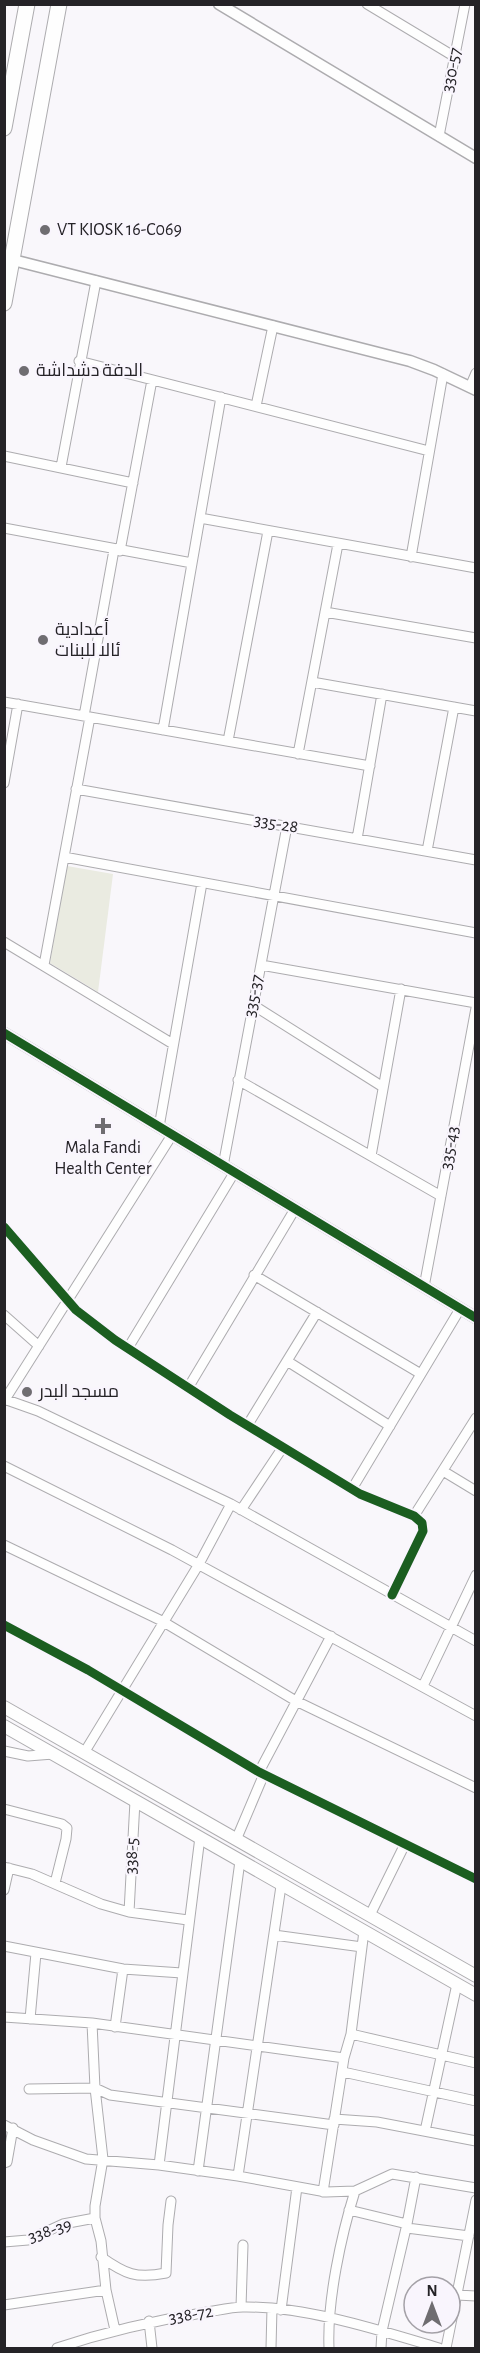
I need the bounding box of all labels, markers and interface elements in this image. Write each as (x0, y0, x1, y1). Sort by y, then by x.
street label: 330-57 (439, 46, 465, 94)
place label: VT KIOSK 16-C069 (57, 221, 182, 239)
marker: VT KIOSK 16-C069 (38, 223, 52, 237)
place label: الدفة دشداشة (36, 361, 143, 380)
marker: الدفة دشداشة (17, 364, 31, 378)
place label: أعدادية ئالا للبنات (55, 618, 120, 660)
marker: أعدادية ئالا للبنات (36, 633, 50, 647)
street label: 335-28 (252, 811, 300, 837)
street label: 335-37 (241, 973, 267, 1019)
marker: Mala Fandi Health Center (94, 1117, 112, 1135)
street label: 335-43 (437, 1125, 463, 1171)
place label: Mala Fandi Health Center (54, 1139, 152, 1178)
place label: مسجد البدر (38, 1383, 119, 1402)
marker: مسجد البدر (20, 1385, 34, 1399)
street label: 338-5 (122, 1837, 142, 1875)
street label: 338-39 (26, 2216, 74, 2246)
north arrow (402, 2275, 462, 2335)
text: N (426, 2283, 438, 2299)
street label: 338-72 (168, 2303, 214, 2327)

